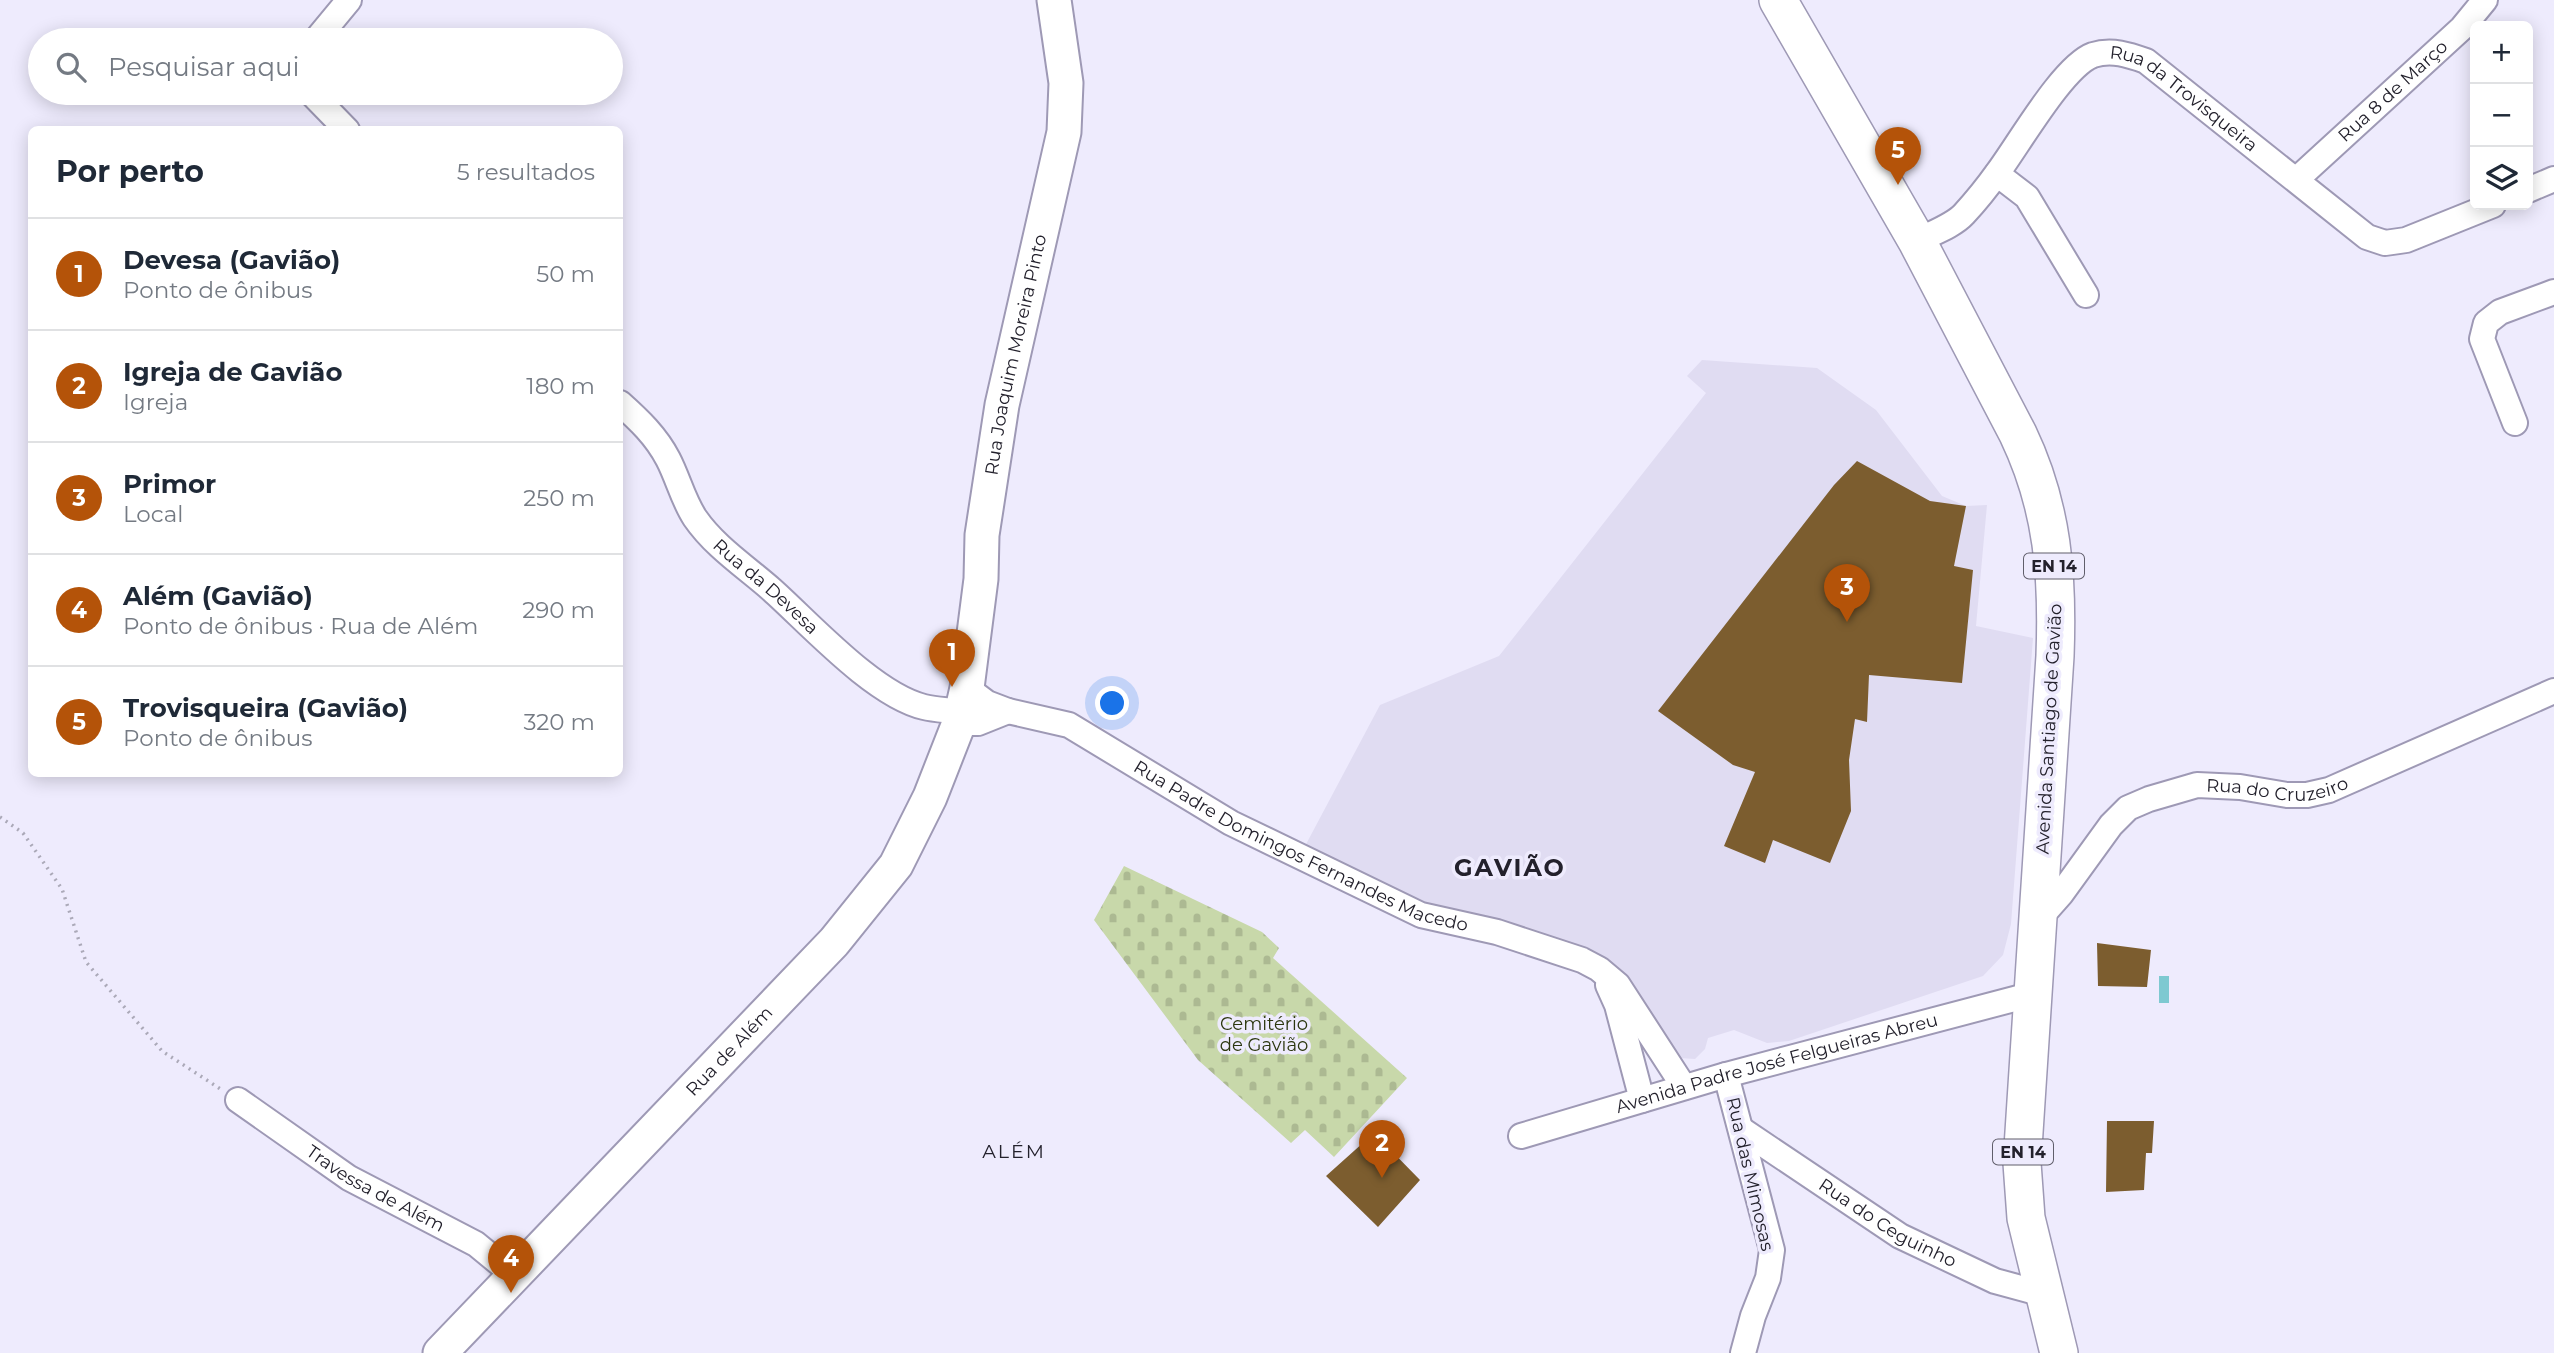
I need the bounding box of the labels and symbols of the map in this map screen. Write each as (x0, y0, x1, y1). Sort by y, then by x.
street label: Rua 8 de Março (2334, 36, 2452, 147)
street label: Rua da Trovisqueira (2109, 41, 2262, 156)
pin: 5 (1875, 127, 1921, 185)
street label: Rua Joaquim Moreira Pinto (980, 232, 1051, 477)
street label: Rua da Devesa (708, 534, 823, 639)
road number: EN 14 (2024, 554, 2084, 579)
pin: 3 (1824, 564, 1870, 622)
street label: Avenida Santiago de Gavião (2031, 603, 2067, 855)
pin: 1 (929, 629, 975, 687)
your location (1095, 686, 1129, 720)
street label: Rua Padre Domingos Fernandes Macedo (1130, 756, 1470, 936)
street label: Rua do Cruzeiro (2206, 772, 2352, 806)
district label: GAVIÃO (1454, 853, 1566, 882)
street label: Rua de Além (681, 1002, 777, 1101)
street label: Avenida Padre José Felgueiras Abreu (1613, 1009, 1940, 1118)
park label: Cemitério de Gavião (1220, 1013, 1308, 1056)
street label: Rua das Mimosas (1722, 1095, 1778, 1253)
pin: 2 (1359, 1120, 1405, 1178)
street label: Travessa de Além (302, 1140, 448, 1237)
district label: ALÉM (982, 1140, 1046, 1163)
road number: EN 14 (1993, 1140, 2053, 1164)
street label: Rua do Ceguinho (1814, 1174, 1960, 1272)
pin: 4 (488, 1235, 534, 1293)

